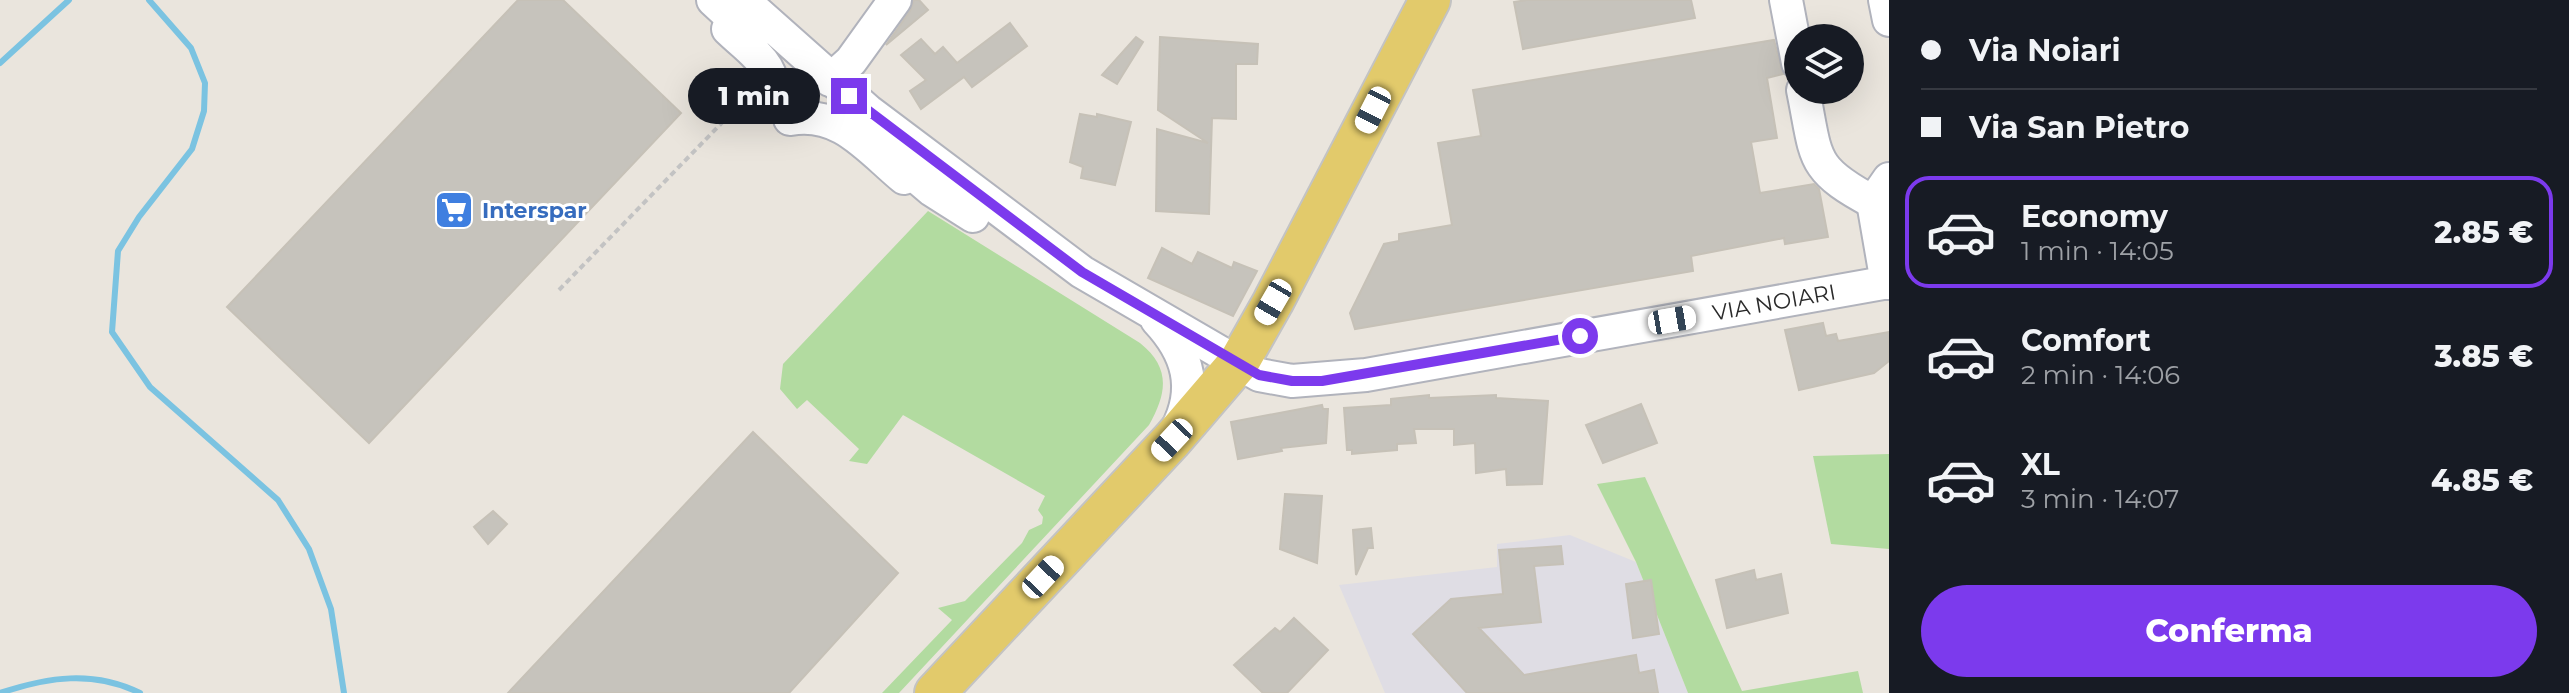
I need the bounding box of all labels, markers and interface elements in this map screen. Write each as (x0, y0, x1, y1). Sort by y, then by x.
map controls (1784, 24, 1864, 104)
button: layers (1784, 24, 1864, 104)
text: Via Noiari (1969, 32, 2121, 69)
callout: 1 min (689, 68, 821, 124)
route end (831, 78, 867, 114)
text: 1 min (718, 80, 790, 112)
car (1351, 83, 1395, 137)
text: Via San Pietro (1969, 109, 2189, 146)
supermarket icon: Interspar (433, 189, 475, 231)
icon: car (1925, 196, 1997, 268)
place label: Interspar (482, 197, 587, 224)
text: Economy (2021, 198, 2168, 235)
text: 2.85 € (2434, 214, 2533, 251)
text: 1 min · 14:05 (2021, 235, 2174, 267)
car (1251, 275, 1295, 329)
street label: VIA NOIARI (1710, 278, 1838, 327)
car (1646, 304, 1698, 336)
route start (1562, 318, 1598, 354)
icon: car (1925, 320, 1997, 392)
text: Comfort (2021, 322, 2151, 359)
text: 3.85 € (2435, 338, 2533, 375)
text: 2 min · 14:06 (2021, 359, 2180, 391)
car (1147, 414, 1197, 466)
icon: car (1925, 444, 1997, 516)
text: XL (2021, 446, 2060, 483)
text: 4.85 € (2431, 462, 2533, 499)
text: 3 min · 14:07 (2021, 483, 2179, 515)
car (1018, 551, 1068, 603)
button: Conferma (1921, 585, 2537, 677)

